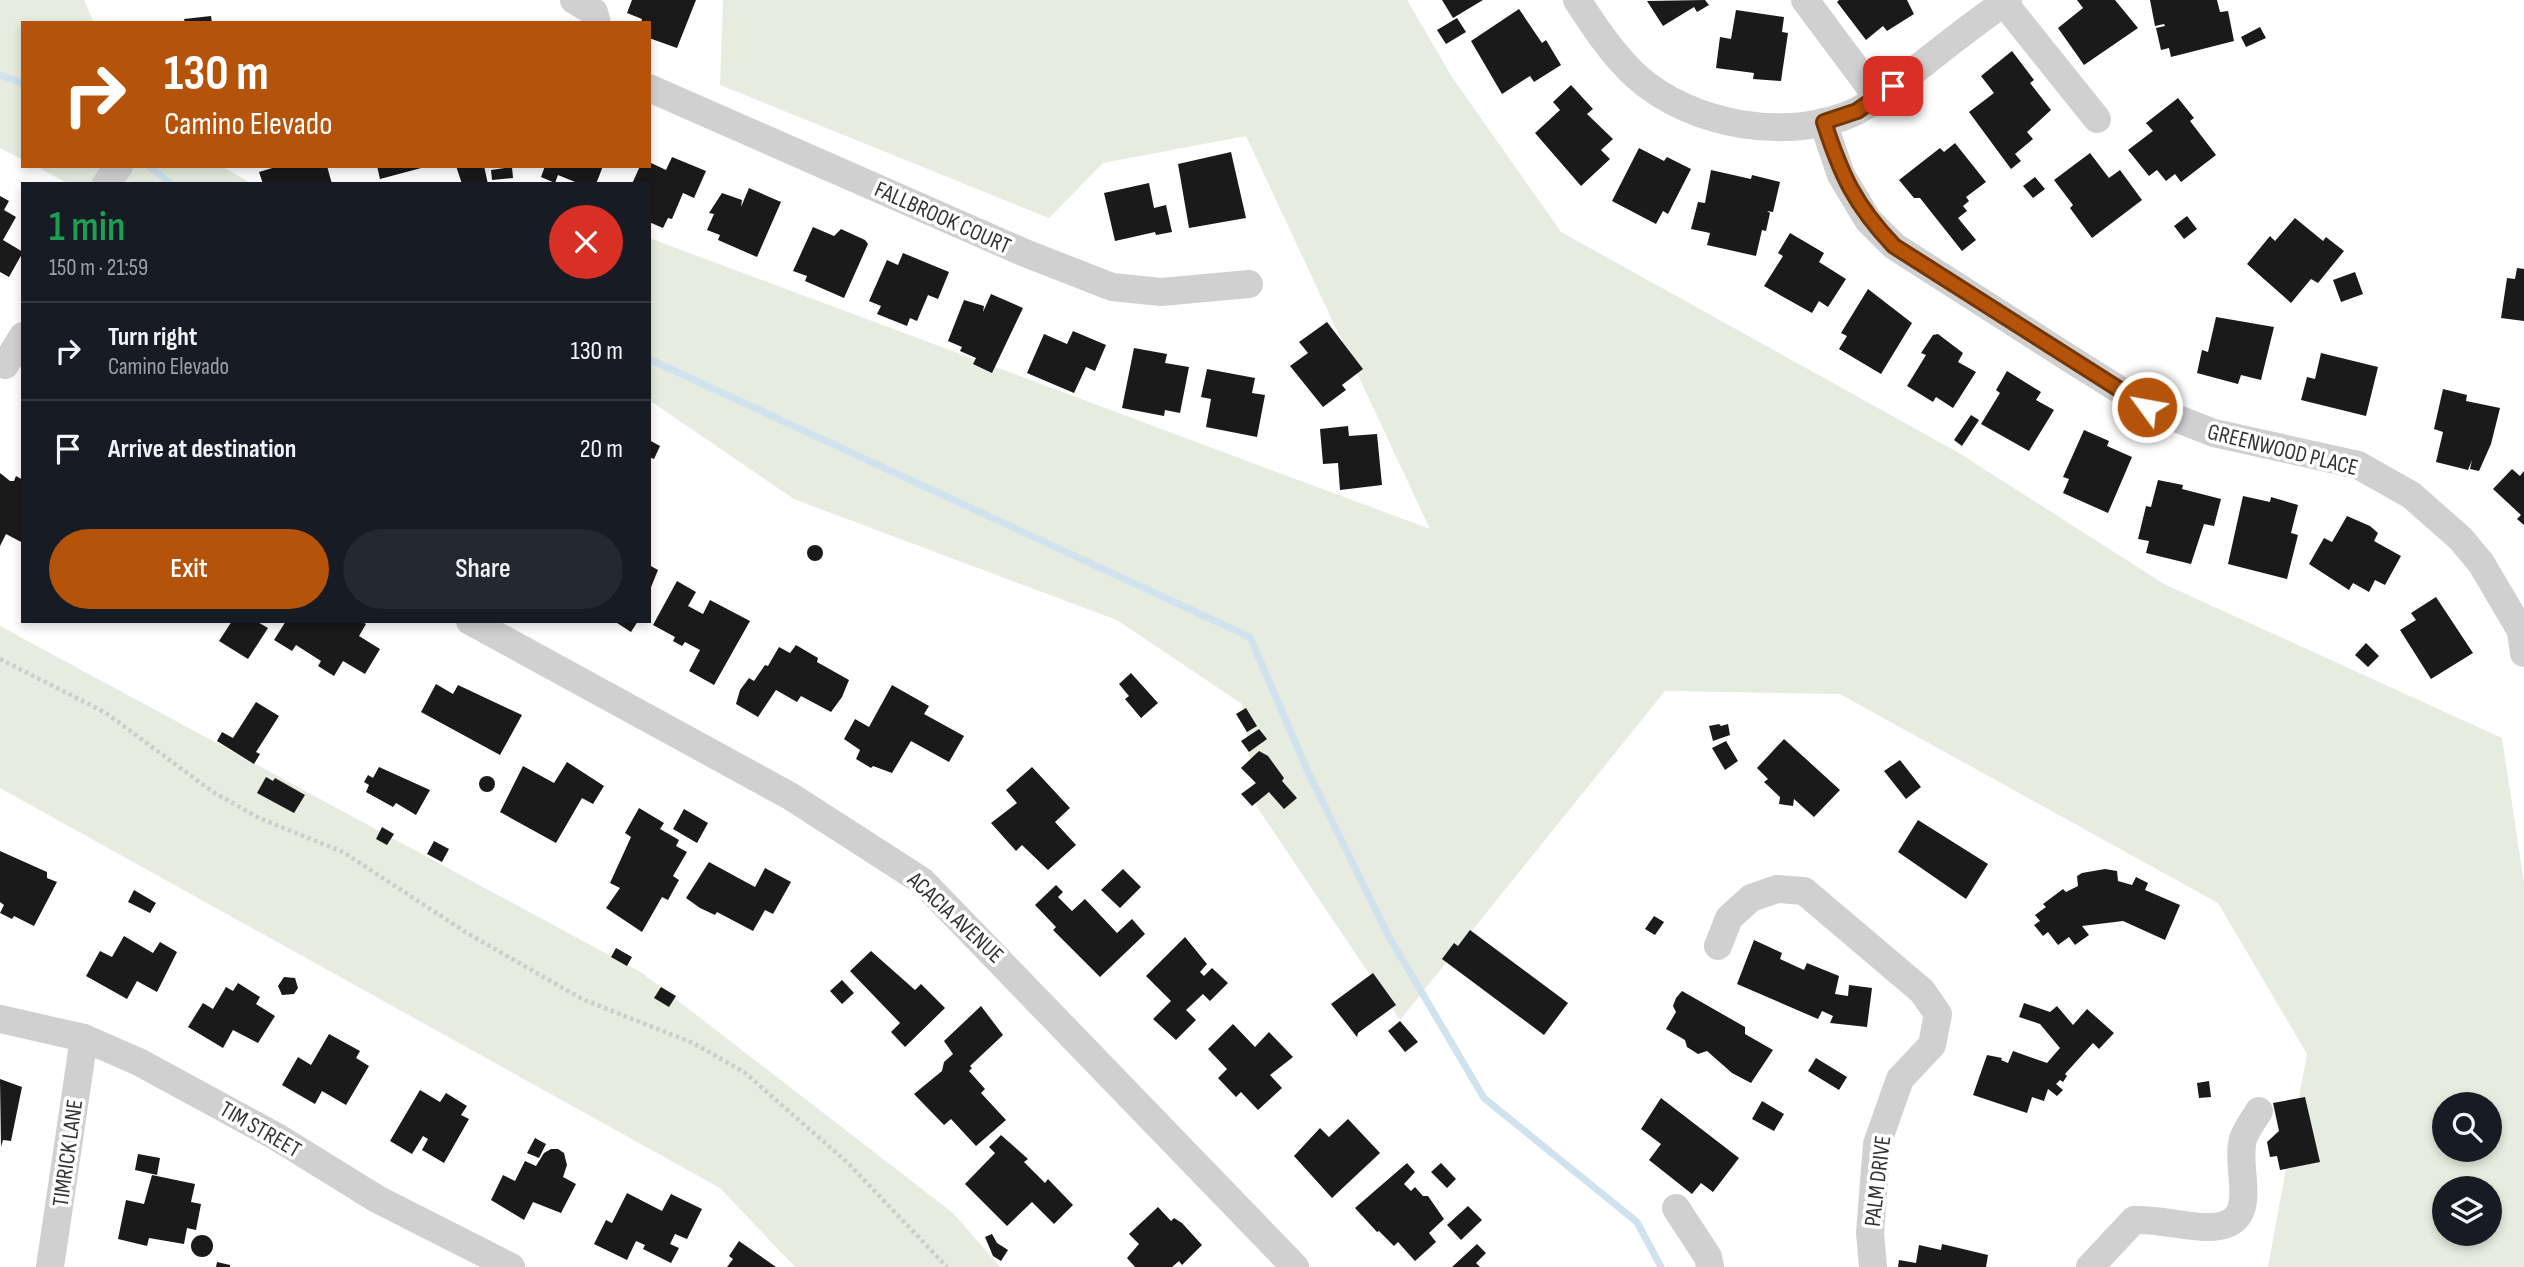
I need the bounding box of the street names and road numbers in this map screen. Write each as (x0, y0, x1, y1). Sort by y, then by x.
street label: FALLBROOK COURT (870, 175, 1015, 260)
street label: GREENWOOD PLACE (2205, 418, 2361, 482)
street label: ACACIA AVENUE (901, 865, 1009, 969)
street label: TIM STREET (215, 1095, 306, 1164)
street label: TIMRICK LANE (47, 1098, 89, 1209)
street label: PALM DRIVE (1859, 1134, 1897, 1228)

